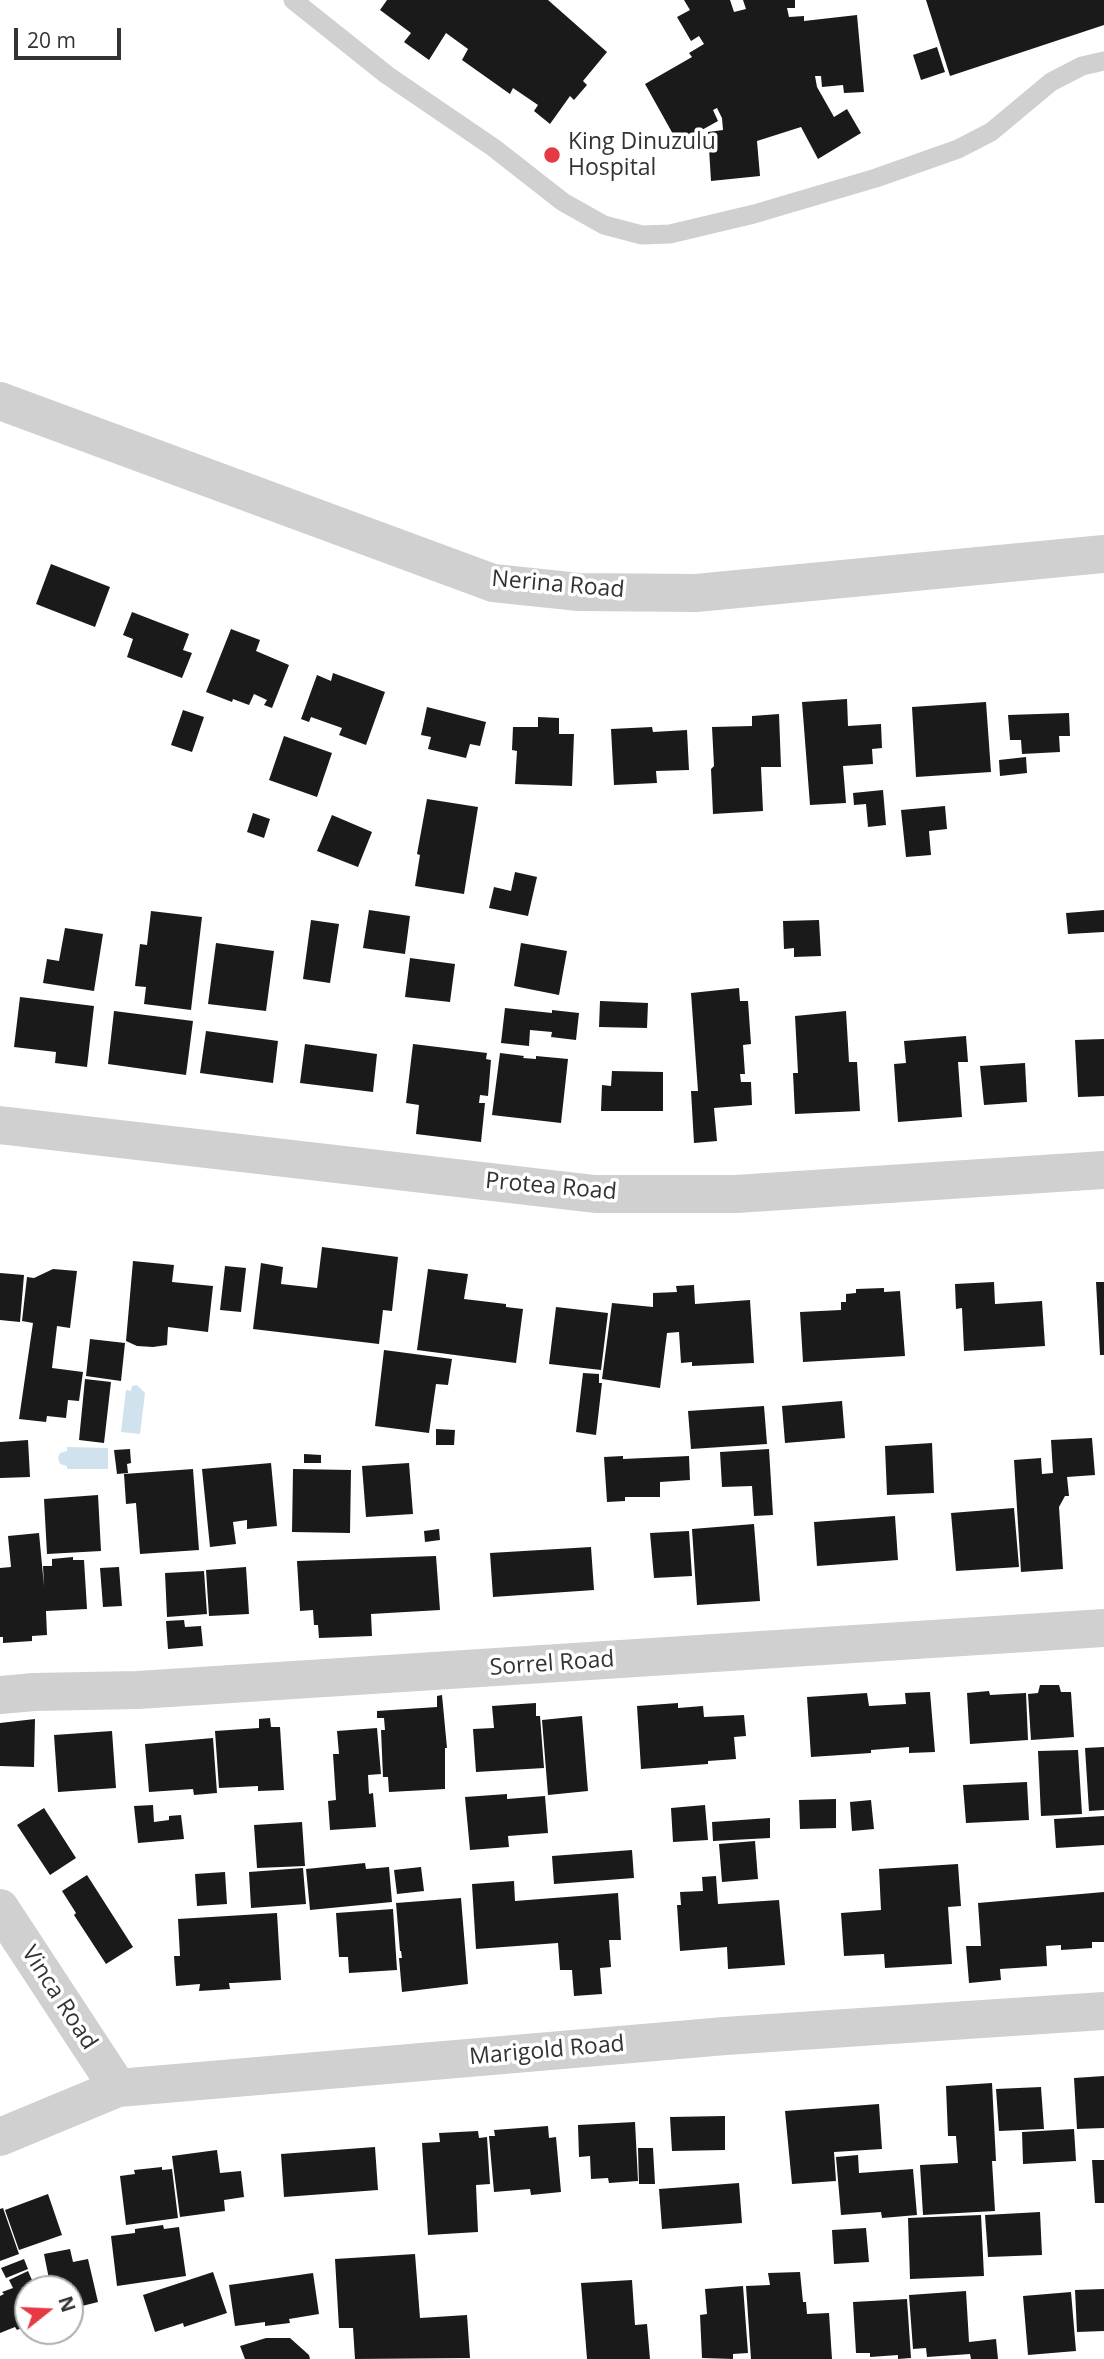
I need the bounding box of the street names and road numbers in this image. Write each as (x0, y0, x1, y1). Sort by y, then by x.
street label: Nerina Road (490, 565, 626, 605)
street label: Protea Road (484, 1168, 618, 1206)
street label: Sorrel Road (489, 1646, 615, 1682)
street label: Vinca Road (15, 1941, 103, 2055)
street label: Marigold Road (468, 2030, 626, 2072)

